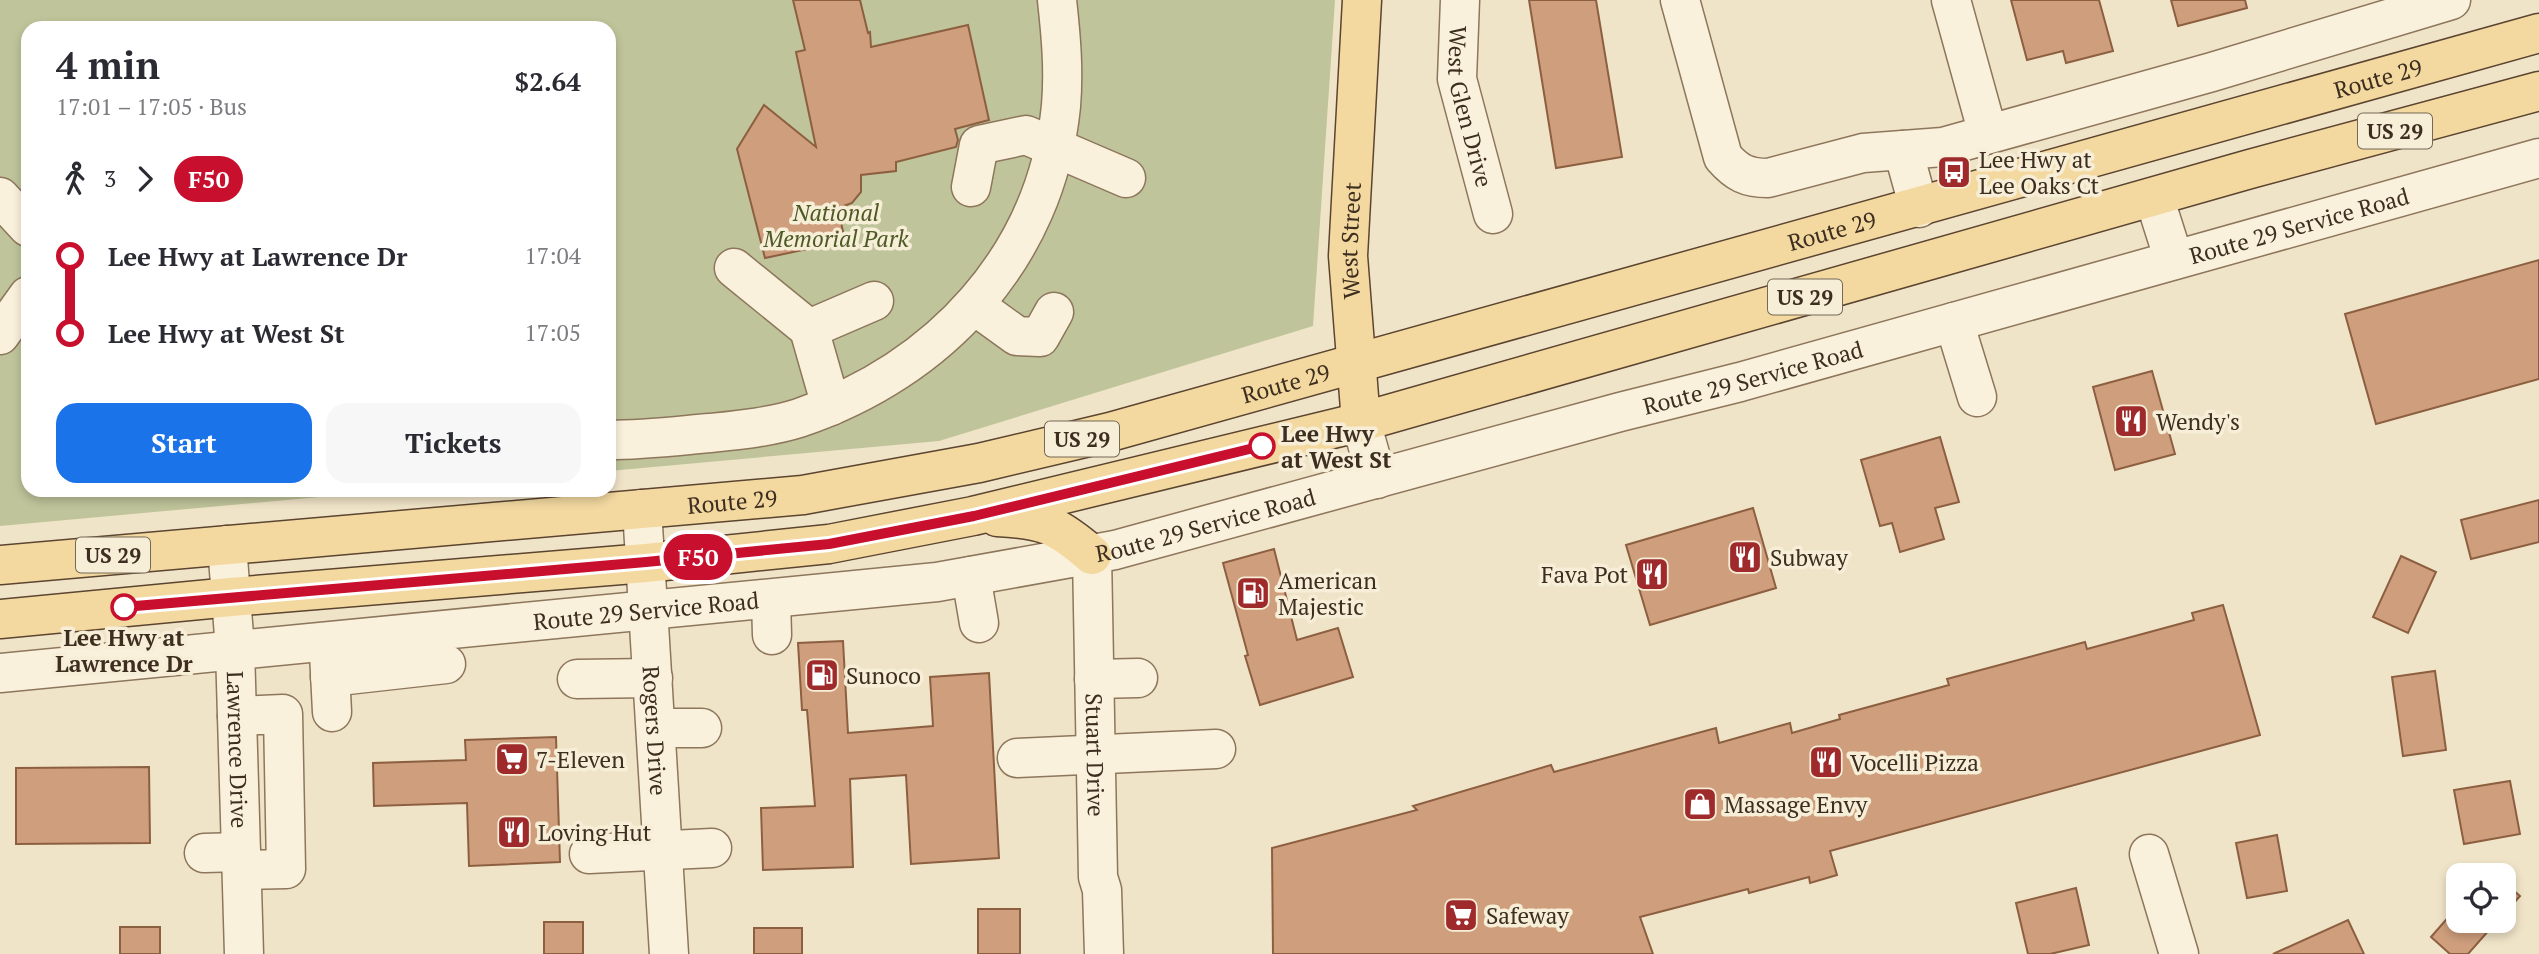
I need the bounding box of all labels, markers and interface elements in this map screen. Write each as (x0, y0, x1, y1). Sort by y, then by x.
street label: West Glen Drive (1441, 25, 1501, 190)
text: 4 min (56, 40, 160, 90)
street label: Route 29 (2330, 51, 2426, 105)
text: $2.64 (515, 64, 581, 98)
text: 17:01 – 17:05 · Bus (56, 91, 247, 122)
road number: US 29 (2358, 114, 2432, 148)
place label: Lee Hwy at Lee Oaks Ct (1979, 144, 2100, 201)
bus stop icon: Lee Hwy at Lee Oaks Ct (1935, 153, 1973, 191)
icon: walk (56, 160, 94, 198)
icon: forward (126, 160, 164, 198)
text: 3 (104, 163, 116, 194)
text: F50 (188, 163, 229, 195)
street label: Route 29 Service Road (2186, 180, 2412, 271)
street label: West Street (1332, 181, 1368, 300)
park label: National Memorial Park (762, 197, 910, 254)
street label: Route 29 (1784, 203, 1880, 258)
text: Lee Hwy at Lawrence Dr (108, 239, 407, 273)
text: 17:04 (524, 240, 581, 271)
road number: US 29 (1768, 280, 1842, 314)
text: Lee Hwy at West St (108, 316, 345, 350)
text: 17:05 (524, 317, 581, 348)
street label: Route 29 Service Road (1639, 333, 1867, 421)
street label: Route 29 (1238, 356, 1333, 410)
restaurant icon: Wendy's (2112, 402, 2150, 440)
button: Start (56, 403, 312, 483)
button: Tickets (326, 403, 581, 483)
place label: Wendy's (2156, 406, 2240, 437)
place label: Lee Hwy at West St (1281, 418, 1391, 475)
road number: US 29 (1045, 422, 1119, 457)
marker: Lee Hwy at West St (1249, 433, 1275, 459)
street label: Route 29 Service Road (1093, 480, 1319, 569)
street label: Route 29 (686, 482, 779, 521)
line badge: F50 (658, 534, 738, 580)
road number: US 29 (76, 538, 150, 572)
restaurant icon: Subway (1726, 538, 1764, 576)
text: F50 (678, 541, 718, 573)
place label: Subway (1770, 542, 1848, 573)
restaurant icon: Fava Pot (1633, 555, 1671, 593)
place label: Fava Pot (1541, 559, 1628, 590)
place label: American Majestic (1278, 565, 1377, 622)
fuel station icon: American Majestic (1234, 574, 1272, 612)
street label: Route 29 Service Road (532, 584, 760, 637)
marker: Lee Hwy at Lawrence Dr (111, 594, 137, 620)
place label: Lee Hwy at Lawrence Dr (55, 622, 193, 679)
fuel station icon: Sunoco (803, 656, 841, 694)
place label: Sunoco (846, 660, 921, 691)
street label: Rogers Drive (636, 665, 675, 796)
street label: Lawrence Drive (220, 670, 256, 829)
street label: Stuart Drive (1079, 693, 1112, 817)
supermarket icon: 7-Eleven (493, 740, 531, 778)
restaurant icon: Vocelli Pizza (1807, 743, 1845, 781)
place label: 7-Eleven (536, 744, 625, 775)
place label: Vocelli Pizza (1850, 747, 1979, 778)
shop icon: Massage Envy (1681, 785, 1719, 823)
place label: Massage Envy (1724, 789, 1868, 820)
restaurant icon: Loving Hut (495, 813, 533, 851)
place label: Loving Hut (538, 817, 652, 848)
map controls (2446, 863, 2516, 933)
button: locate (2446, 863, 2516, 933)
supermarket icon: Safeway (1442, 896, 1480, 934)
place label: Safeway (1486, 900, 1569, 931)

